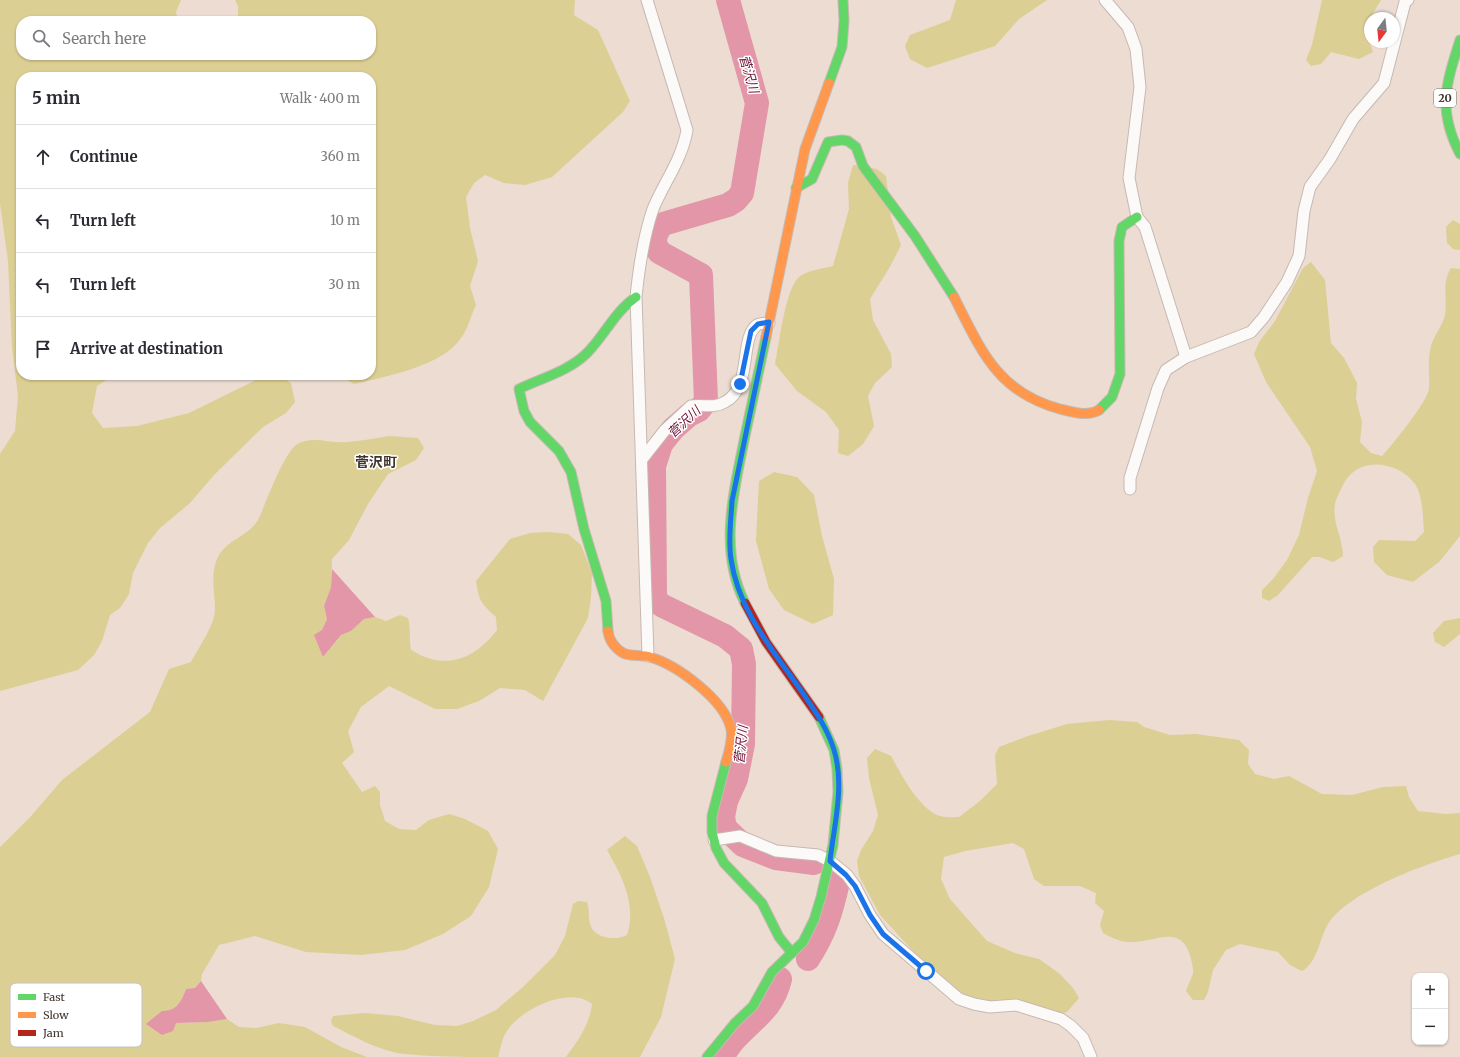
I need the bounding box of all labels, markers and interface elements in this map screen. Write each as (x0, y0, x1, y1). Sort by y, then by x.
north arrow (1364, 12, 1400, 48)
search box (16, 16, 376, 60)
icon: search (30, 27, 52, 49)
text: Search here (62, 29, 146, 48)
water label: 菅沢川 (735, 53, 763, 97)
text: 5 min (32, 87, 80, 109)
road number: 20 (1434, 89, 1456, 107)
text: Walk · 400 m (280, 90, 360, 107)
icon: ahead (32, 146, 54, 168)
text: Continue (70, 147, 138, 166)
text: 360 m (321, 148, 360, 165)
icon: left (32, 210, 54, 232)
text: Turn left (70, 211, 136, 230)
text: 10 m (330, 212, 360, 229)
icon: left (32, 274, 54, 296)
text: Turn left (70, 275, 136, 294)
text: 30 m (328, 276, 360, 293)
icon: arrive (32, 338, 54, 360)
text: Arrive at destination (70, 339, 223, 358)
route end (731, 375, 749, 393)
water label: 菅沢川 (664, 401, 706, 442)
district label: 菅沢町 (355, 453, 397, 471)
water label: 菅沢川 (731, 723, 752, 765)
route start (917, 962, 935, 980)
map controls (1412, 973, 1448, 1045)
button: + (1412, 973, 1448, 1009)
legend (10, 983, 142, 1047)
text: Fast (43, 990, 66, 1004)
text: Slow (43, 1008, 69, 1022)
button: − (1412, 1009, 1448, 1045)
text: Jam (42, 1026, 64, 1040)

